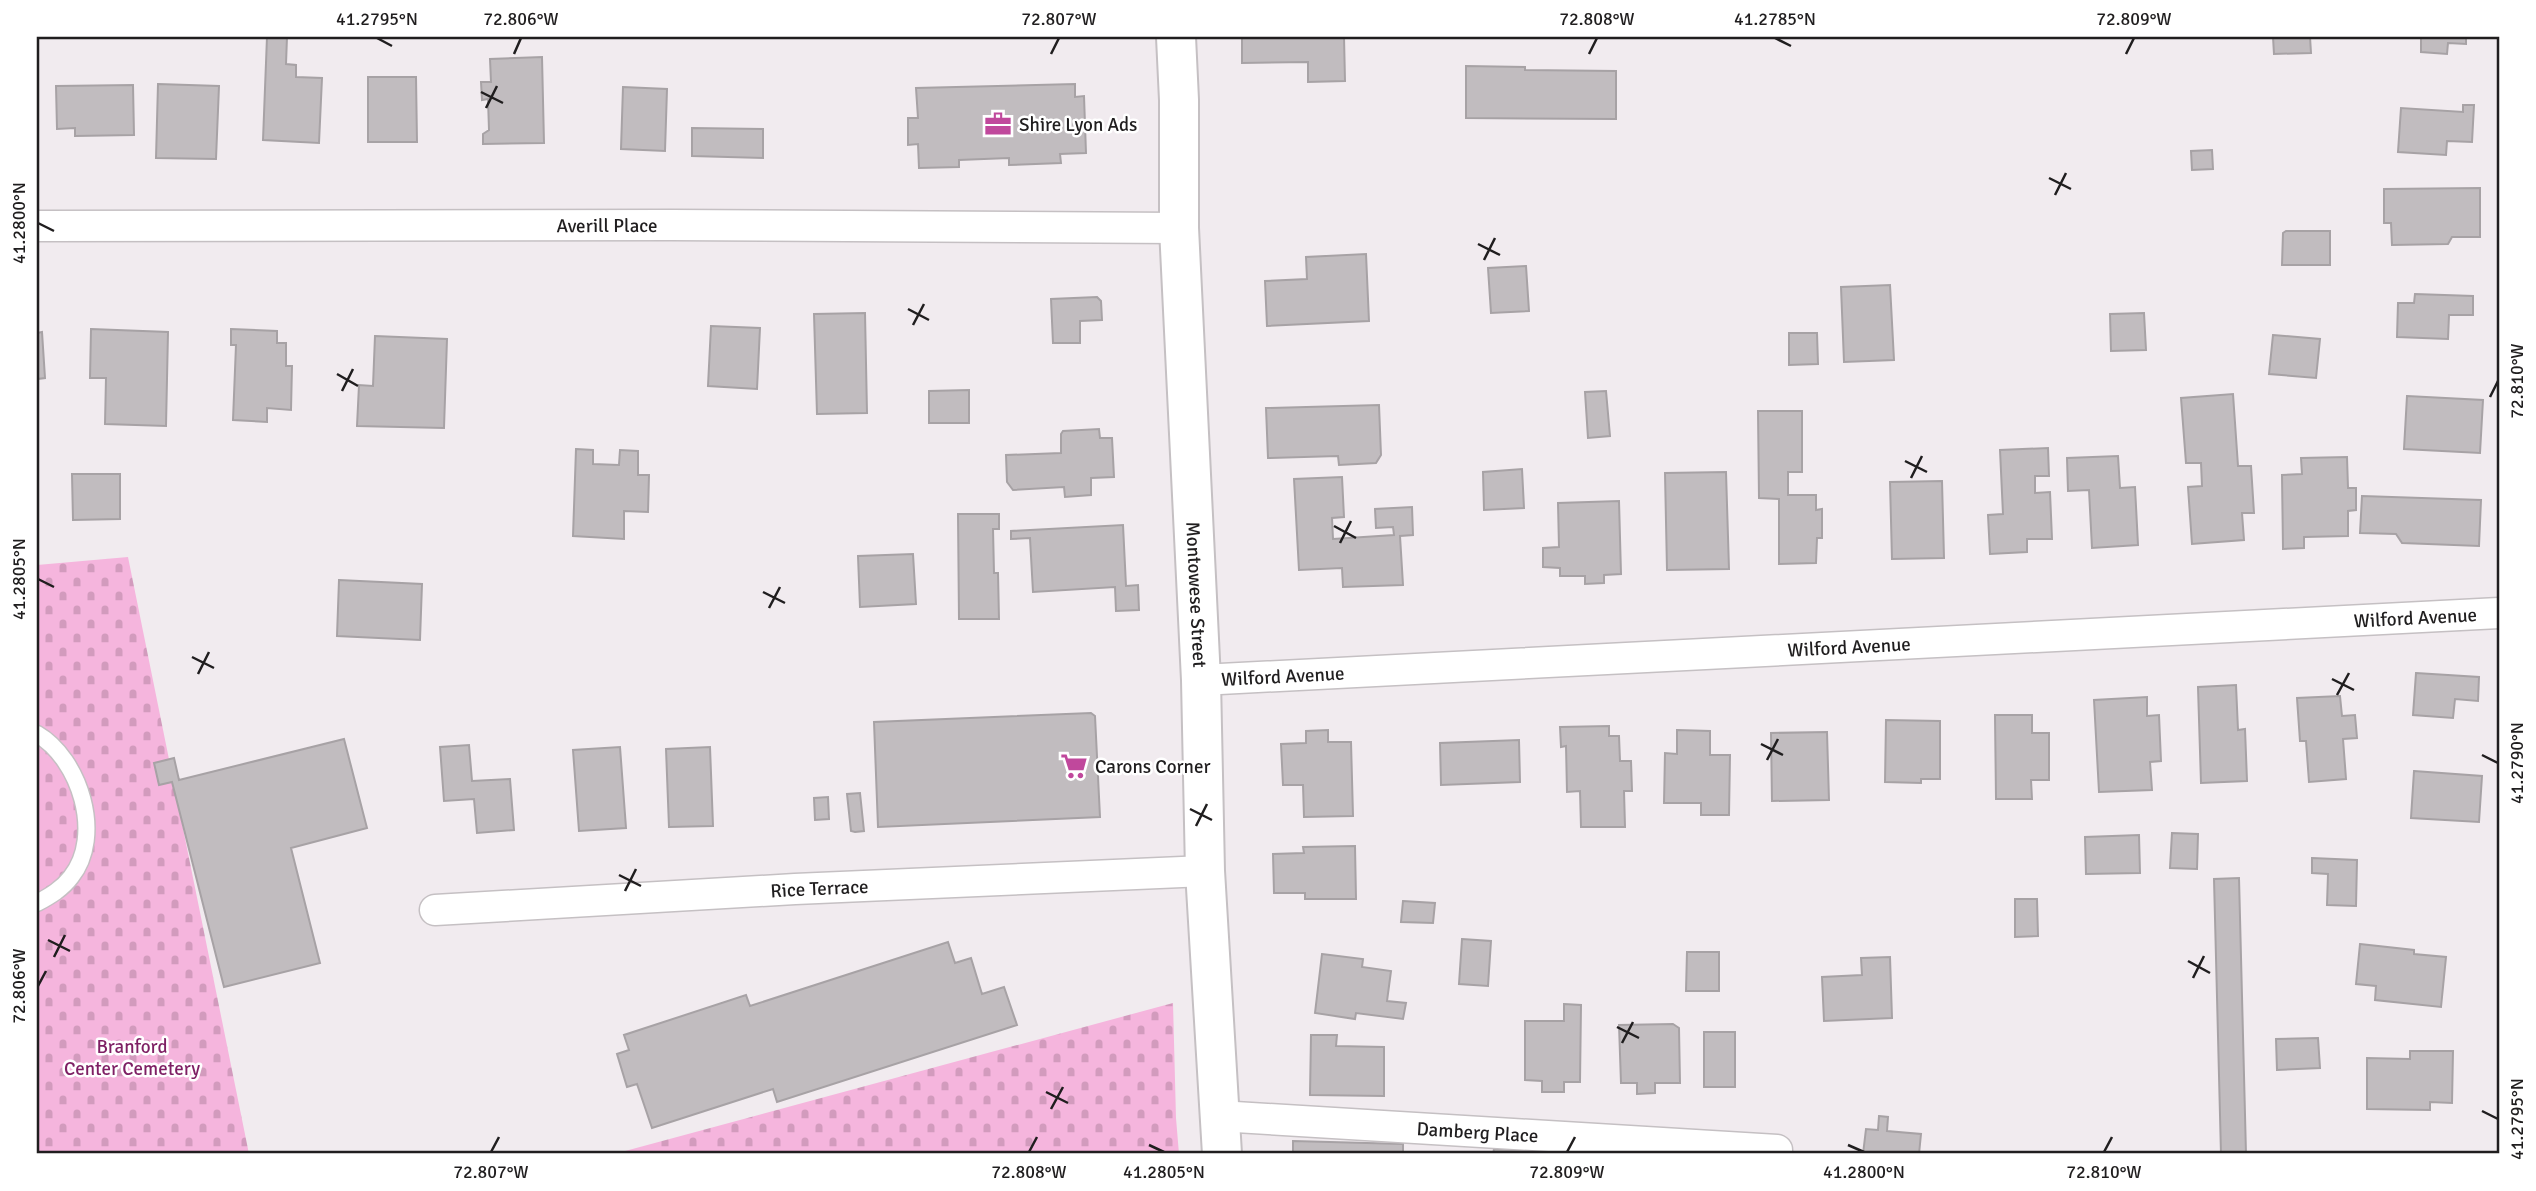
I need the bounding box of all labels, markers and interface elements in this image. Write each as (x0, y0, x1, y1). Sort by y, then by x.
text: 41.2795°N (336, 8, 418, 30)
text: 72.806°W (483, 8, 559, 30)
text: 72.807°W (1021, 8, 1097, 30)
text: 72.808°W (1559, 8, 1635, 30)
text: 41.2785°N (1734, 8, 1816, 30)
text: 72.809°W (2096, 8, 2172, 30)
office icon: Shire Lyon Ads (983, 109, 1013, 139)
place label: Shire Lyon Ads (1019, 113, 1137, 137)
text: 41.2800°N (8, 182, 30, 264)
street label: Averill Place (556, 214, 658, 238)
text: 72.810°W (2506, 343, 2528, 419)
street label: Montowese Street (1180, 521, 1211, 669)
text: 41.2805°N (8, 538, 30, 620)
street label: Wilford Avenue (2353, 603, 2478, 633)
street label: Wilford Avenue (1787, 632, 1911, 663)
street label: Wilford Avenue (1221, 662, 1345, 692)
text: 41.2790°N (2506, 722, 2528, 804)
supermarket icon: Carons Corner (1059, 751, 1089, 781)
place label: Carons Corner (1095, 755, 1210, 779)
street label: Rice Terrace (770, 875, 869, 903)
text: 72.806°W (8, 948, 30, 1024)
park label: Branford Center Cemetery (64, 1035, 200, 1081)
text: 41.2795°N (2506, 1078, 2528, 1160)
street label: Damberg Place (1416, 1117, 1539, 1148)
text: 72.807°W (453, 1161, 529, 1183)
text: 72.808°W (991, 1161, 1067, 1183)
text: 41.2805°N (1123, 1161, 1205, 1183)
text: 72.809°W (1529, 1161, 1605, 1183)
text: 41.2800°N (1823, 1161, 1905, 1183)
text: 72.810°W (2066, 1161, 2142, 1183)

